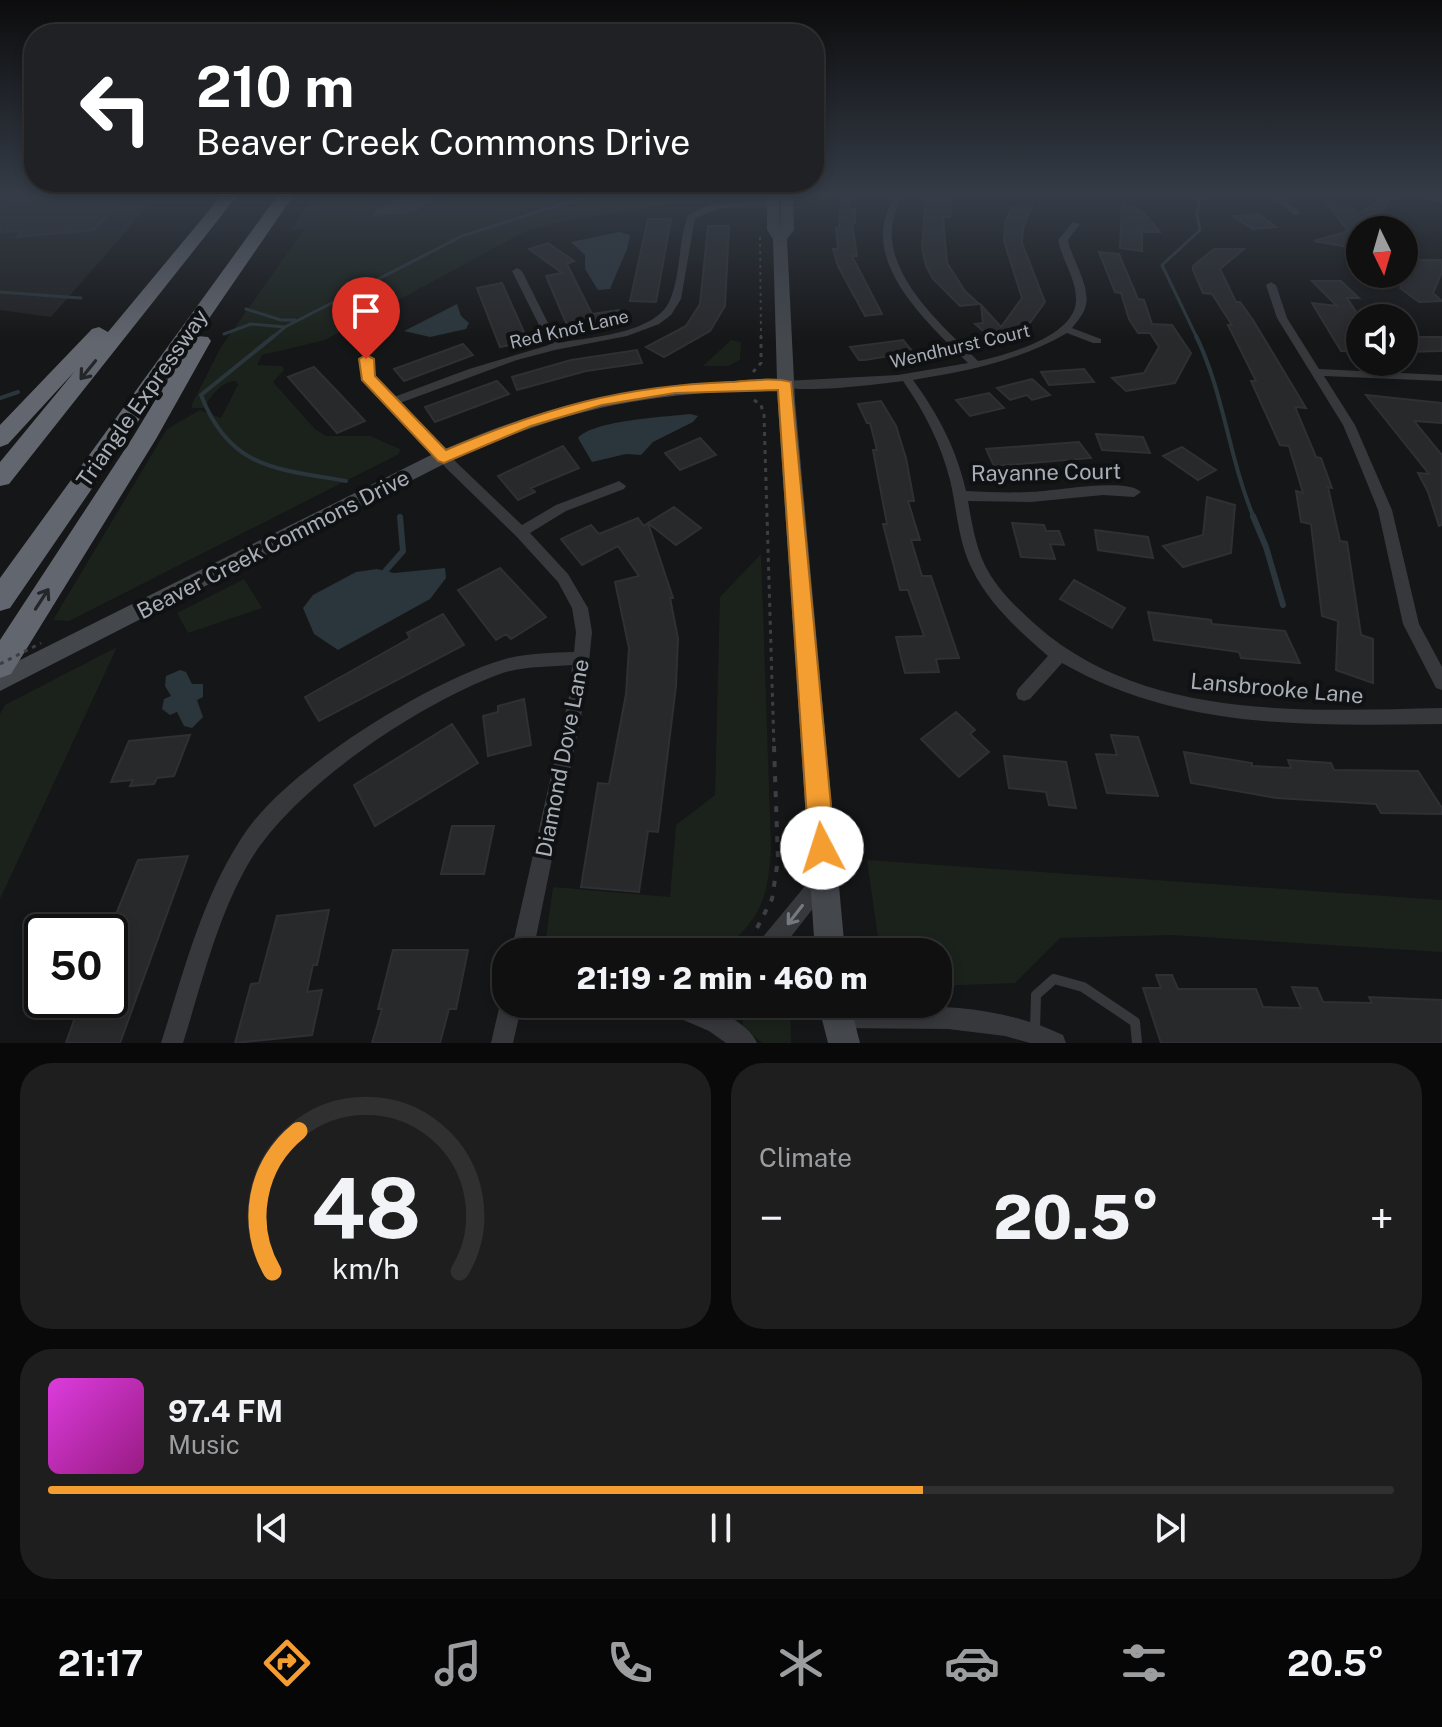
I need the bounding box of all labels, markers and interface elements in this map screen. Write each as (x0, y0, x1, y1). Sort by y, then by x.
text: 210 m (196, 54, 354, 120)
icon: left (64, 56, 168, 160)
text: Beaver Creek Commons Drive (196, 121, 690, 163)
north arrow (1346, 216, 1418, 288)
map controls (1346, 216, 1418, 376)
pin (332, 277, 400, 359)
icon: arrive (344, 289, 388, 333)
street label: Triangle Expressway (71, 304, 213, 492)
button: sound (1346, 304, 1418, 376)
street label: Red Knot Lane (507, 305, 631, 353)
street label: Wendhurst Court (888, 320, 1032, 372)
one-way arrow (79, 359, 97, 380)
street label: Rayanne Court (971, 458, 1121, 486)
street label: Beaver Creek Commons Drive (133, 464, 413, 624)
one-way arrow (35, 588, 51, 611)
street label: Diamond Dove Lane (530, 657, 594, 859)
street label: Lansbrooke Lane (1189, 667, 1365, 709)
position arrow (780, 806, 864, 890)
one-way arrow (787, 904, 804, 926)
speed limit sign: 50 (24, 914, 128, 1018)
text: 21:19 · 2 min · 460 m (577, 960, 867, 996)
text: Climate (759, 1142, 852, 1173)
text: 48 (310, 1159, 421, 1257)
text: 20.5° (993, 1182, 1160, 1253)
text: − (759, 1192, 783, 1244)
text: + (1370, 1192, 1394, 1244)
text: km/h (332, 1252, 399, 1285)
text: 97.4 FM (168, 1393, 283, 1429)
text: Music (168, 1429, 240, 1460)
icon: previous (250, 1506, 294, 1550)
icon: pause (699, 1506, 743, 1550)
icon: next (1148, 1506, 1192, 1550)
icon: directions (259, 1635, 315, 1691)
icon: music (430, 1635, 486, 1691)
icon: phone (602, 1635, 658, 1691)
icon: climate (773, 1635, 829, 1691)
icon: car (944, 1635, 1000, 1691)
icon: filters (1116, 1635, 1172, 1691)
text: 21:17 (58, 1642, 144, 1684)
text: 20.5° (1287, 1642, 1384, 1684)

